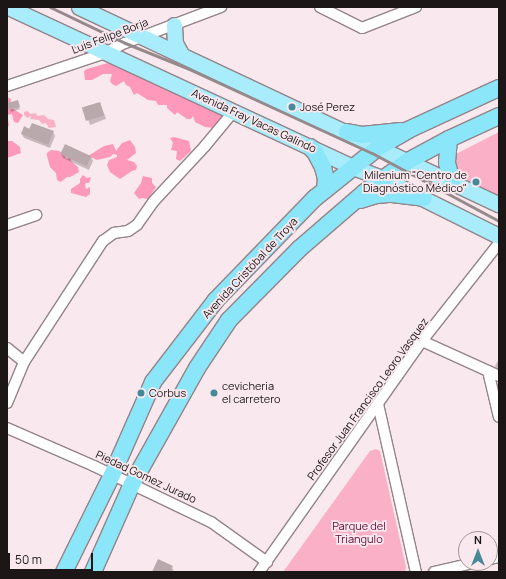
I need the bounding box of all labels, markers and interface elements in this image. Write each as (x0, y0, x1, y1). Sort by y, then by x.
street label: Luis Felipe Borja (70, 15, 150, 57)
street label: Avenida Fray Vacas Galindo (190, 86, 318, 156)
place label: José Perez (300, 100, 355, 114)
marker: José Perez (287, 102, 297, 112)
place label: Milenium "Centro de Diagnóstico Médico" (363, 169, 467, 195)
marker: Milenium "Centro de Diagnóstico Médico" (470, 176, 482, 188)
street label: Avenida Cristóbal de Troya (200, 215, 300, 321)
street label: Profesor Juan Francisco Leoro Vasquez (305, 315, 431, 483)
place label: cevicheria el carretero (222, 380, 281, 406)
place label: Corbus (149, 386, 186, 400)
marker: Corbus (136, 388, 146, 398)
marker: cevicheria el carretero (209, 388, 219, 398)
street label: Piedad Gomez Jurado (94, 448, 198, 506)
park label: Parque del Triangulo (332, 520, 386, 546)
north arrow (458, 531, 498, 571)
text: N (474, 532, 482, 547)
scale bar (10, 545, 95, 571)
text: 50 m (15, 551, 42, 568)

